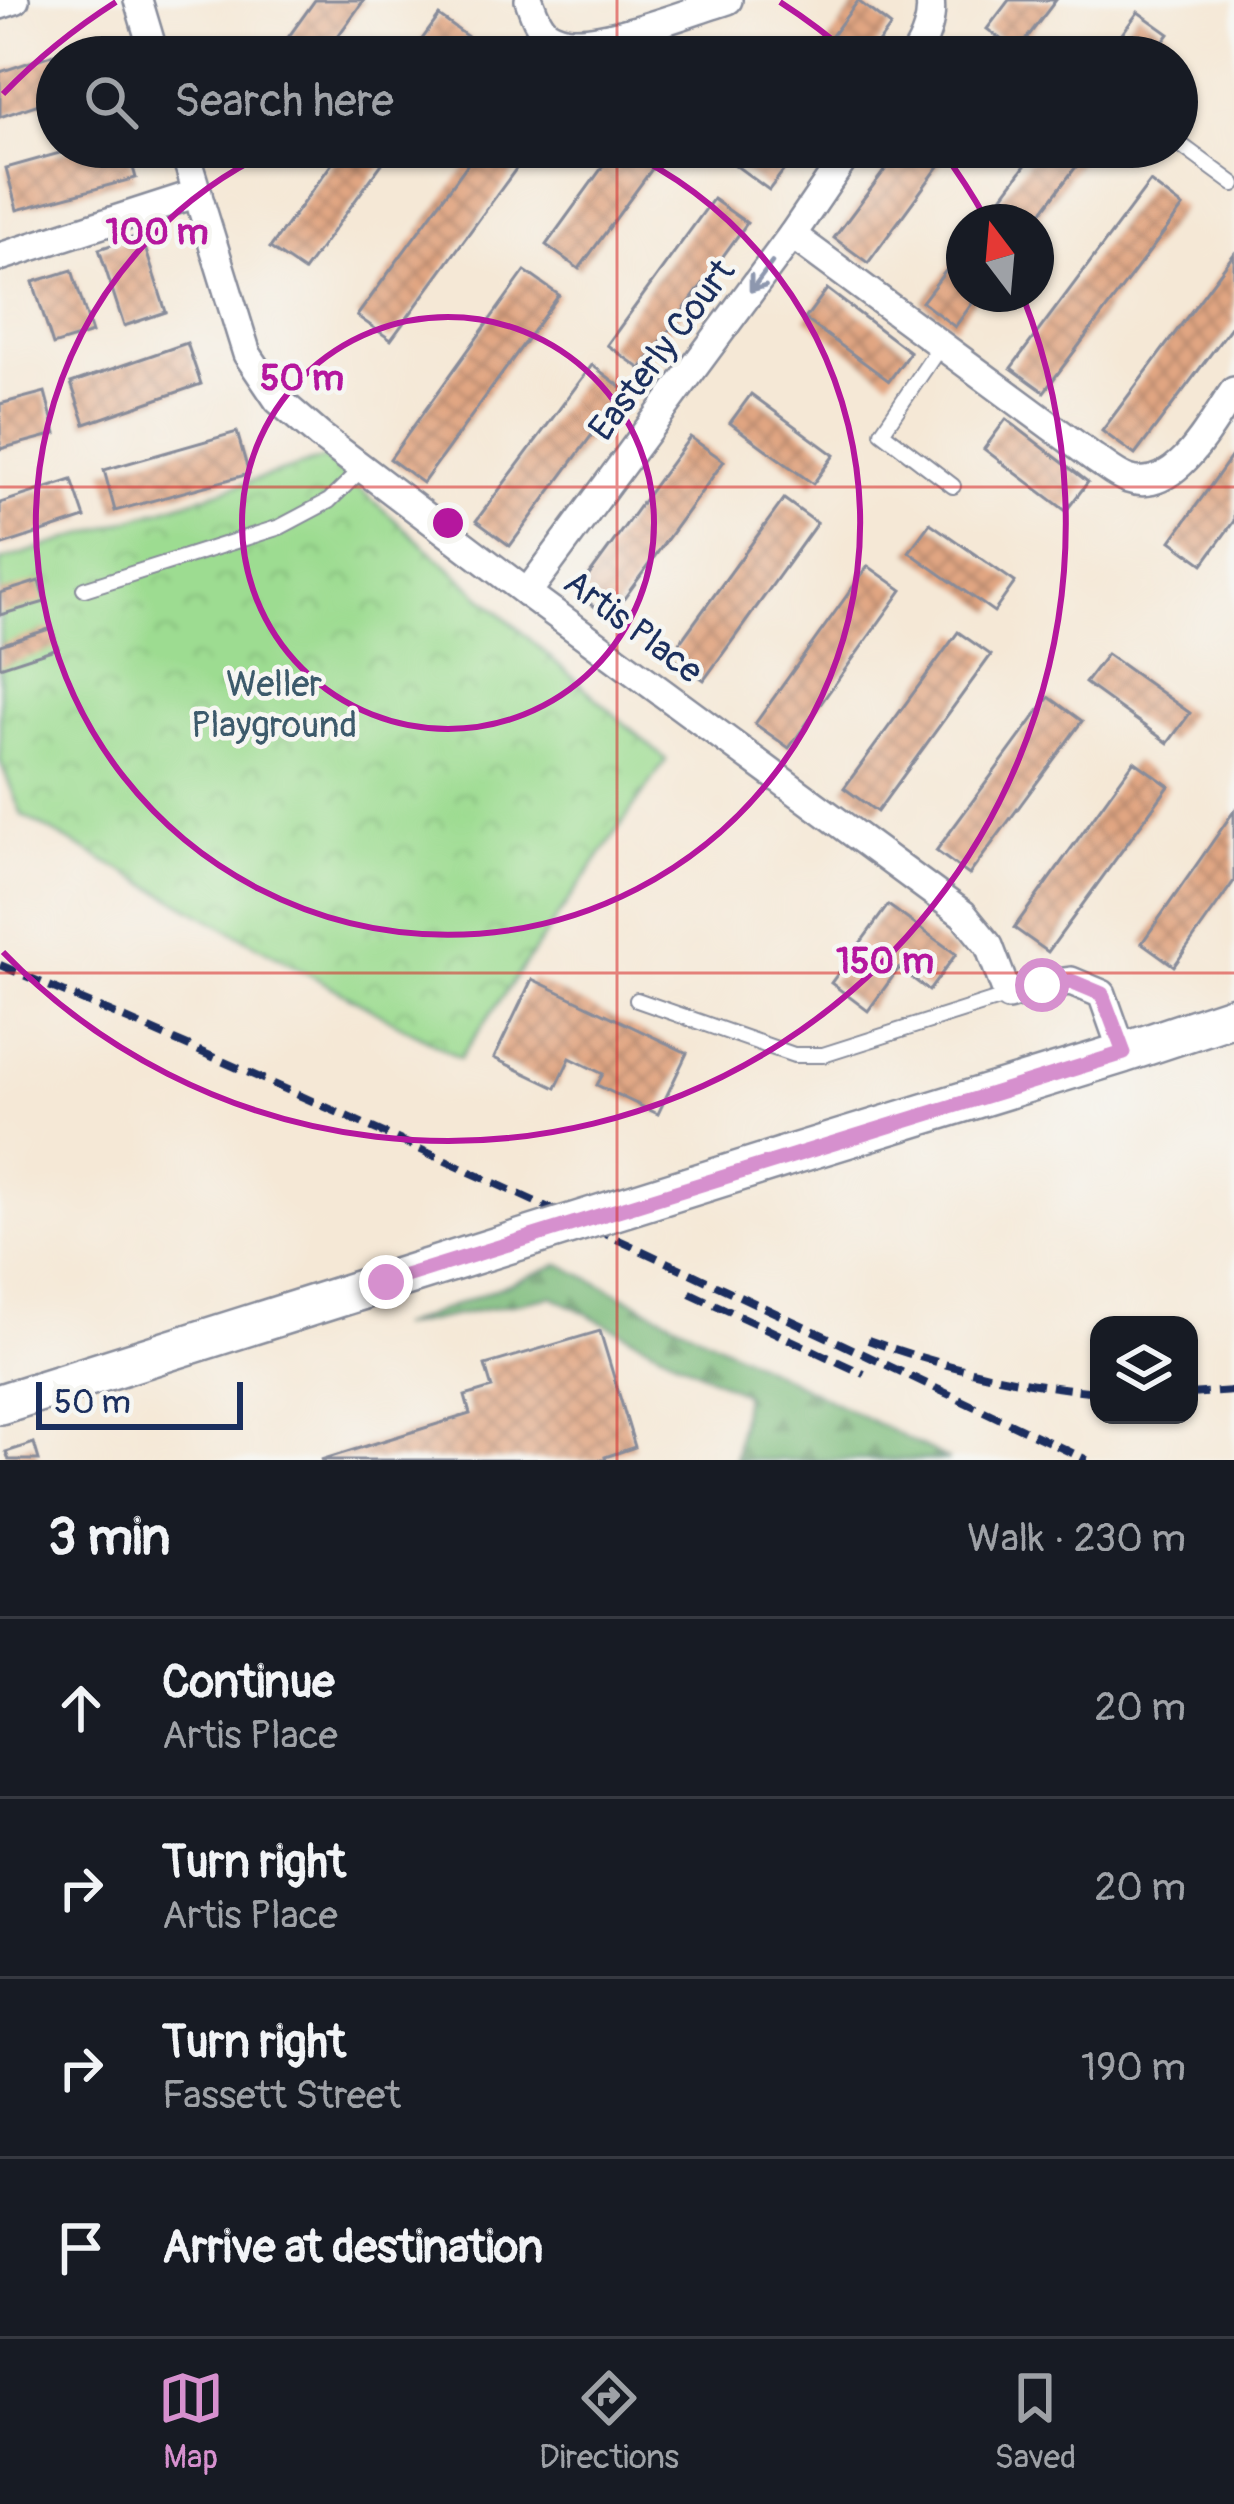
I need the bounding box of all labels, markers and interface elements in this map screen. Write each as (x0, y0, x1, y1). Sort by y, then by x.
search box (36, 36, 1198, 168)
icon: search (78, 69, 144, 135)
text: Search here (174, 74, 394, 130)
north arrow (946, 204, 1054, 312)
text: 100 m (105, 210, 209, 255)
street label: Easterly Court (579, 250, 745, 450)
one-way arrow (748, 260, 774, 293)
text: 50 m (260, 356, 344, 401)
centre of rings (427, 502, 469, 544)
street label: Artis Place (555, 560, 712, 694)
park label: Weller Playground (191, 662, 357, 748)
text: 150 m (836, 939, 934, 984)
route start (1015, 958, 1069, 1012)
route end (359, 1255, 413, 1309)
map controls (1090, 1316, 1198, 1424)
button: layers (1090, 1316, 1198, 1424)
scale bar (36, 1376, 243, 1429)
text: 50 m (54, 1382, 131, 1423)
text: 3 min (48, 1506, 170, 1570)
text: Walk · 230 m (967, 1514, 1186, 1563)
text: Continue (162, 1655, 335, 1711)
icon: ahead (48, 1675, 114, 1741)
text: 20 m (1094, 1683, 1186, 1732)
text: Artis Place (162, 1711, 338, 1760)
text: Turn right (162, 1835, 346, 1891)
icon: right (48, 1855, 114, 1921)
text: 20 m (1094, 1863, 1186, 1912)
text: Artis Place (162, 1891, 338, 1940)
text: Turn right (162, 2015, 346, 2071)
icon: right (48, 2035, 114, 2101)
text: 190 m (1081, 2043, 1186, 2092)
text: Fassett Street (162, 2071, 401, 2120)
icon: arrive (48, 2215, 114, 2281)
text: Arrive at destination (162, 2220, 543, 2276)
tab: Map (158, 2365, 224, 2478)
tab: Directions (539, 2365, 679, 2478)
tab: Saved (994, 2365, 1076, 2478)

